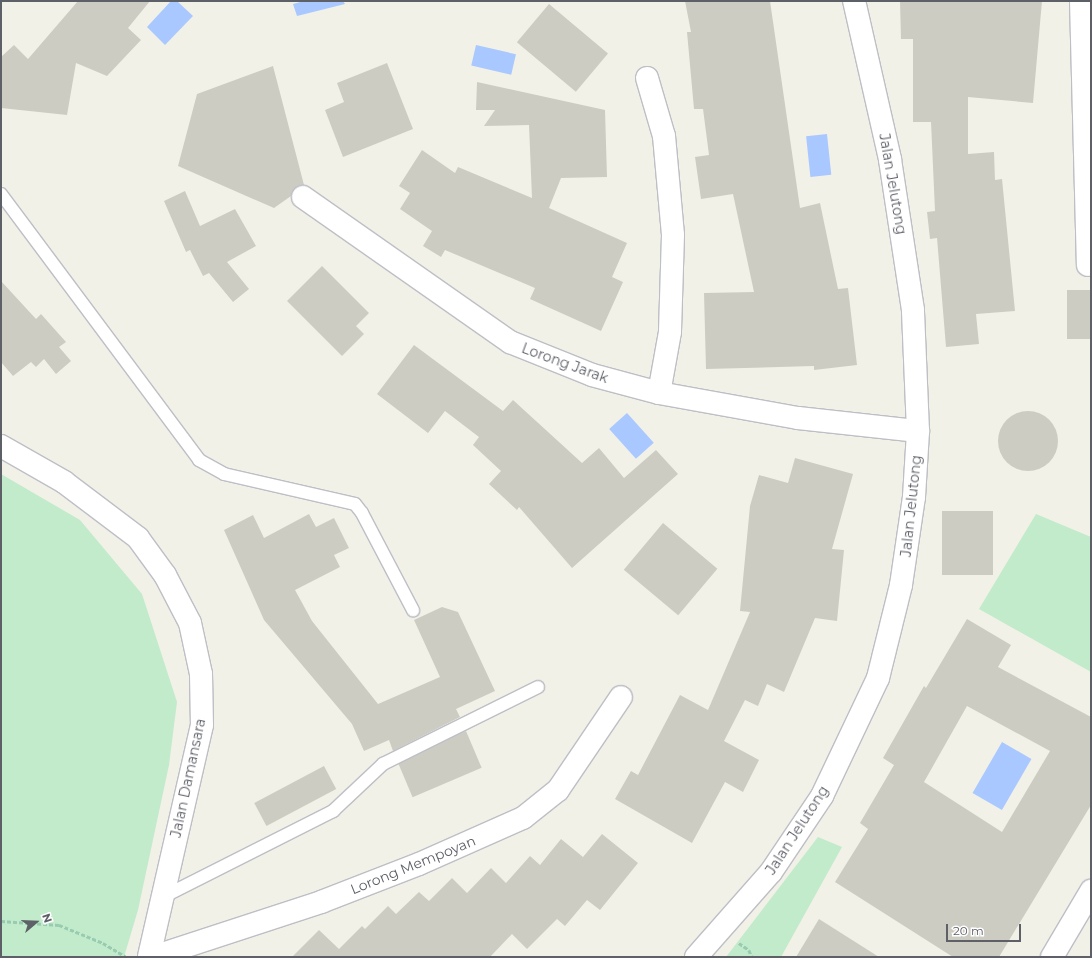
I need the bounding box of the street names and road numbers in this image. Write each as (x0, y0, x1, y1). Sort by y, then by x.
street label: Jalan Jelutong (876, 132, 910, 236)
street label: Lorong Jarak (519, 340, 611, 386)
street label: Jalan Jelutong (897, 454, 925, 558)
street label: Jalan Damansara (167, 717, 209, 839)
street label: Jalan Jelutong (762, 783, 832, 877)
street label: Lorong Mempoyan (348, 832, 478, 898)

